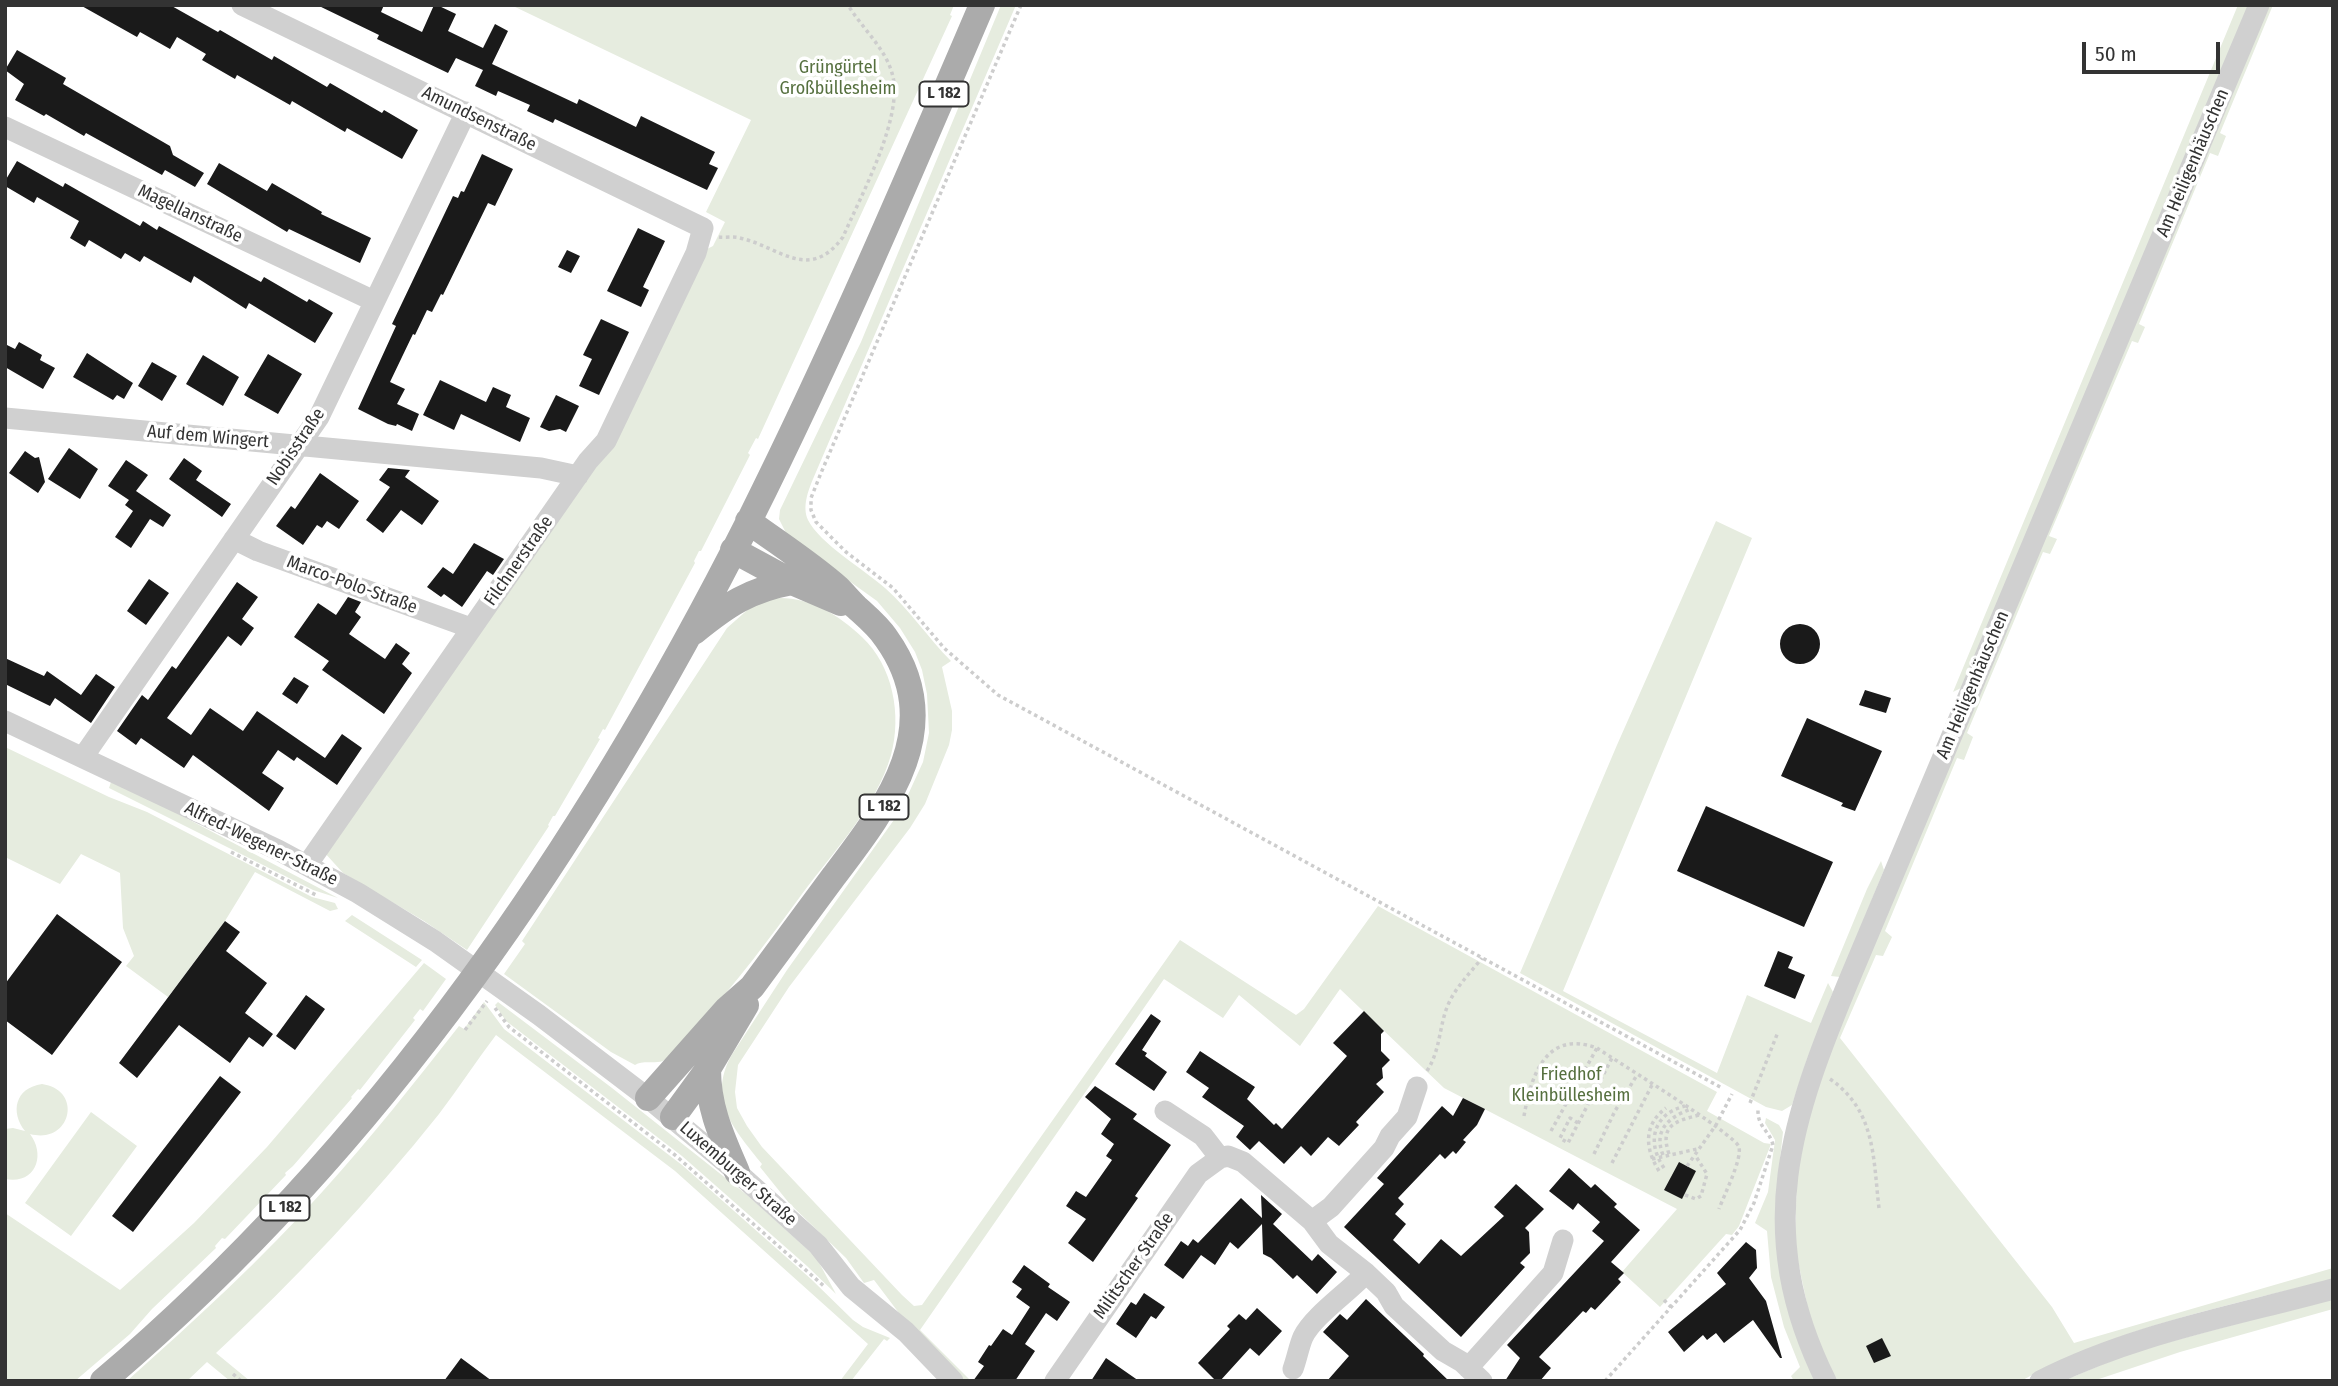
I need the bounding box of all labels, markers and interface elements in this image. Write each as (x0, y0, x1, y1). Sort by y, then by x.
scale bar (2086, 28, 2224, 72)
text: 50 m (2095, 41, 2137, 67)
park label: Grüngürtel Großbüllesheim (780, 57, 896, 100)
street label: Amundsenstraße (418, 82, 540, 156)
road number: L 182 (920, 82, 968, 106)
street label: Am Heiligenhäuschen (2152, 86, 2234, 240)
street label: Magellanstraße (134, 180, 246, 248)
street label: Nobisstraße (262, 404, 330, 490)
street label: Auf dem Wingert (146, 421, 270, 453)
street label: Filchnerstraße (480, 512, 558, 610)
street label: Marco-Polo-Straße (284, 551, 420, 619)
street label: Am Heiligenhäuschen (1932, 608, 2014, 762)
road number: L 182 (860, 794, 908, 820)
street label: Alfred-Wegener-Straße (181, 798, 341, 890)
park label: Friedhof Kleinbüllesheim (1512, 1064, 1630, 1106)
street label: Luxemburger Straße (675, 1117, 801, 1231)
road number: L 182 (260, 1196, 310, 1220)
street label: Militscher Straße (1089, 1209, 1179, 1323)

